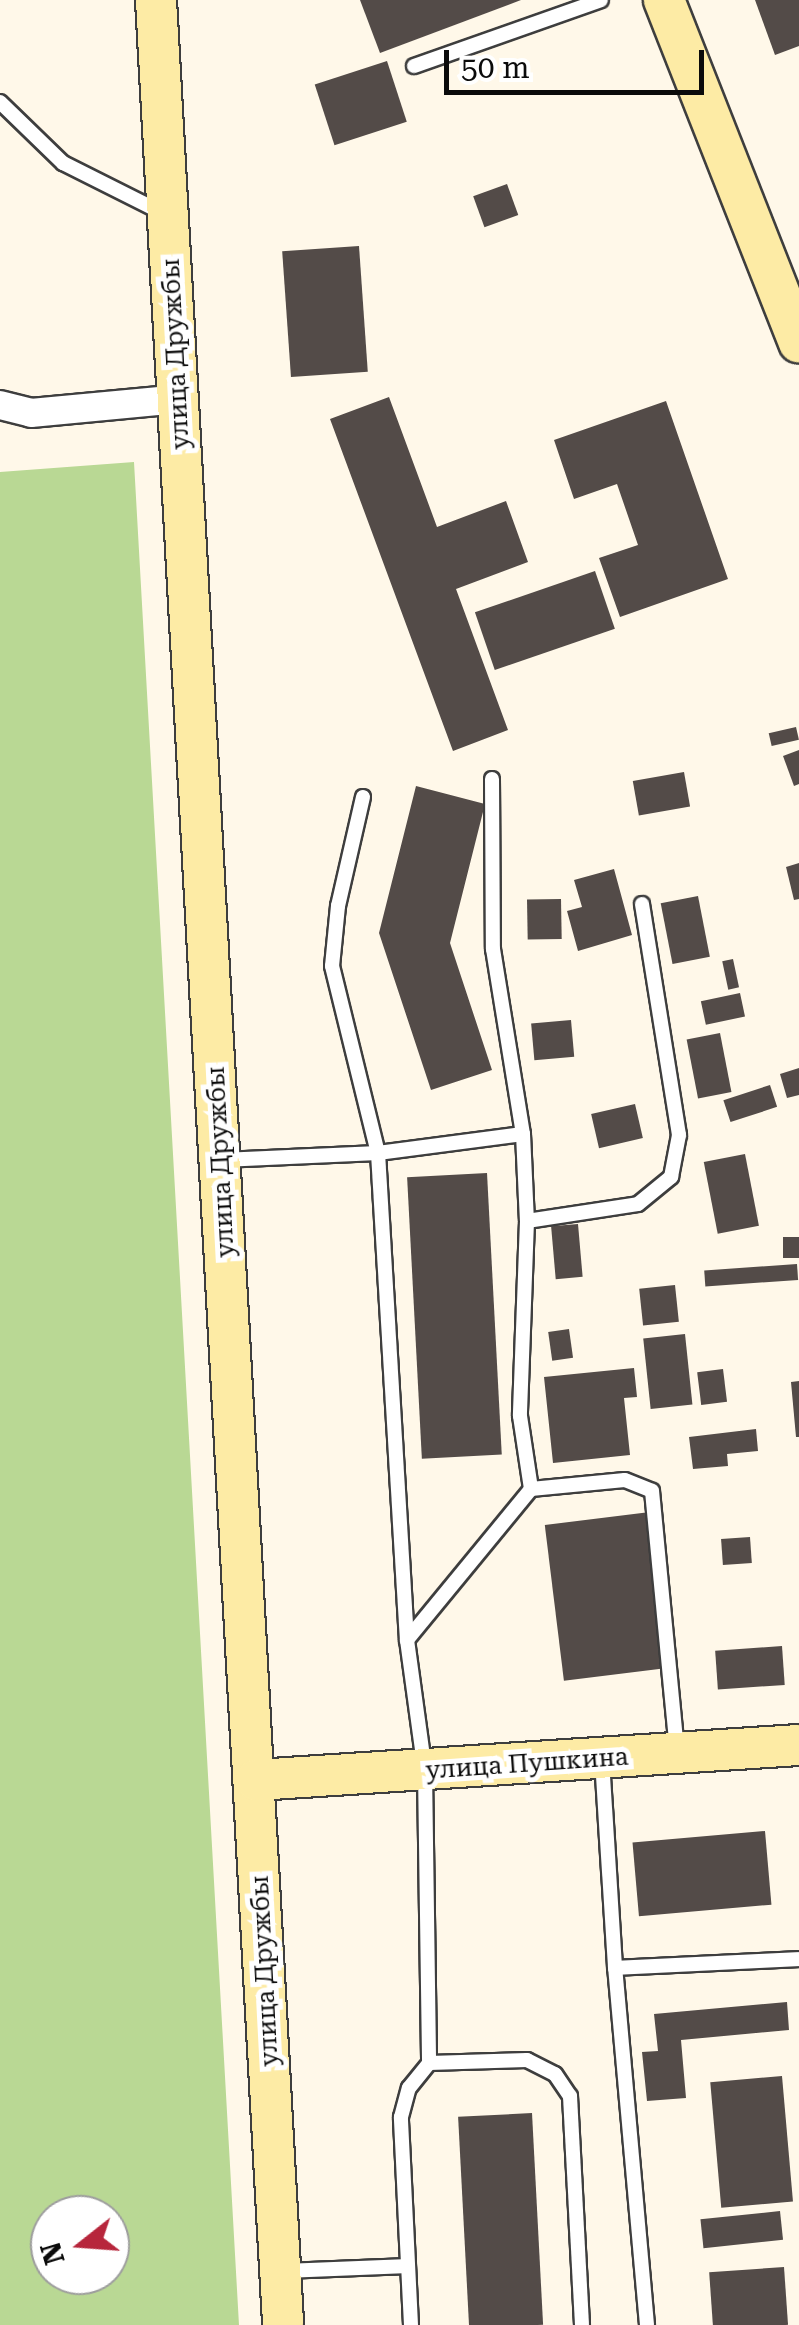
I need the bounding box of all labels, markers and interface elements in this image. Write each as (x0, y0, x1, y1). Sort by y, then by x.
scale bar (449, 30, 709, 92)
text: 50 m (461, 50, 530, 85)
street label: улица Дружбы (156, 258, 196, 450)
street label: улица Дружбы (201, 1066, 241, 1258)
street label: улица Пушкина (425, 1742, 629, 1786)
street label: улица Дружбы (245, 1875, 285, 2067)
north arrow (30, 2195, 130, 2295)
text: N (34, 2238, 72, 2268)

